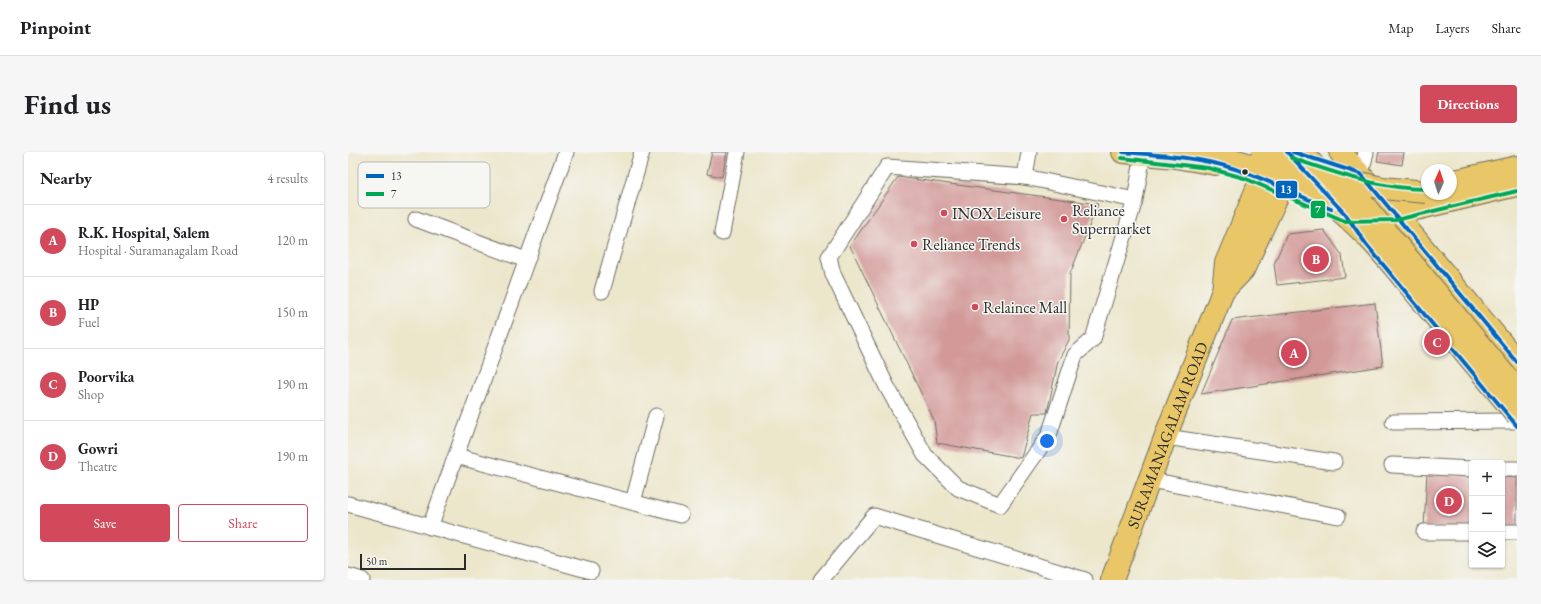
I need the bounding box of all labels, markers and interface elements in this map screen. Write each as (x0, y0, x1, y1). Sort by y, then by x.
text: Pinpoint (20, 15, 91, 40)
text: Map (1388, 19, 1413, 37)
text: Layers (1435, 19, 1470, 37)
text: Share (1492, 19, 1521, 37)
button: Directions (1420, 85, 1517, 123)
text: Find us (24, 86, 111, 122)
legend (358, 162, 490, 208)
north arrow (1421, 164, 1457, 200)
text: Nearby (40, 167, 92, 189)
unlabelled marker (1240, 167, 1250, 177)
text: 13 (391, 169, 402, 183)
text: 4 results (267, 170, 308, 187)
line badge: 13 (1275, 180, 1298, 199)
text: 13 (1280, 182, 1292, 196)
text: 7 (391, 187, 397, 201)
place label: Reliance Supermarket (1072, 200, 1151, 239)
line badge: 7 (1310, 200, 1326, 219)
text: 7 (1315, 202, 1321, 216)
place label: INOX Leisure (952, 203, 1041, 224)
marker: INOX Leisure (939, 208, 949, 218)
marker: Reliance Supermarket (1059, 214, 1069, 224)
text: R.K. Hospital, Salem (78, 223, 210, 242)
text: A (48, 232, 58, 249)
text: 120 m (277, 232, 308, 249)
place label: Reliance Trends (922, 234, 1020, 255)
marker: Reliance Trends (909, 239, 919, 249)
text: Hospital · Suramanagalam Road (78, 242, 238, 259)
pin: B (1303, 244, 1329, 274)
text: HP (78, 295, 99, 314)
place label: Relaince Mall (983, 297, 1067, 318)
marker: Relaince Mall (970, 302, 980, 312)
text: B (49, 304, 57, 321)
text: 150 m (277, 304, 308, 321)
text: Fuel (78, 314, 100, 331)
pin: C (1424, 327, 1450, 357)
pin: A (1281, 338, 1307, 368)
street label: SURAMANAGALAM ROAD (1122, 339, 1212, 531)
text: Poorvika (78, 367, 134, 386)
text: C (48, 376, 58, 393)
text: 190 m (277, 376, 308, 393)
text: Shop (78, 386, 104, 403)
your location (1037, 431, 1057, 451)
text: Gowri (78, 439, 118, 458)
text: D (48, 448, 58, 465)
text: 190 m (277, 448, 308, 465)
text: Theatre (78, 458, 117, 475)
map controls (1469, 460, 1505, 568)
button: + (1469, 460, 1505, 496)
pin: D (1436, 486, 1462, 516)
button: − (1469, 496, 1505, 532)
button: Save (40, 504, 170, 542)
button: Share (178, 504, 308, 542)
button: layers (1469, 532, 1505, 568)
scale bar (360, 552, 466, 571)
text: 50 m (366, 554, 387, 568)

